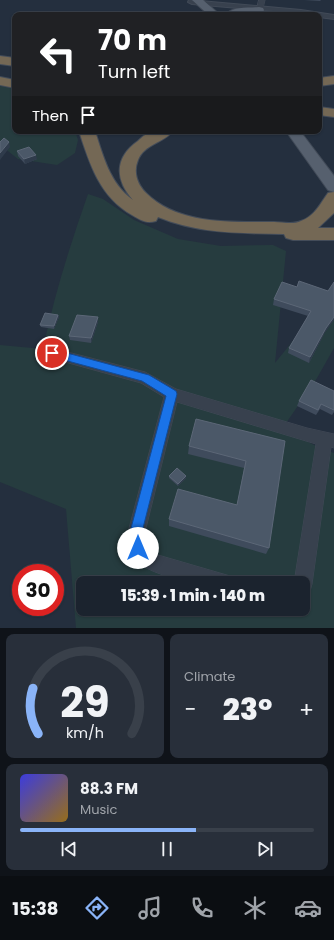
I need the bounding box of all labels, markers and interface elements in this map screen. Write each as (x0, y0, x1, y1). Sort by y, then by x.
text: 70 m (98, 21, 167, 60)
icon: left (32, 28, 84, 80)
text: Turn left (98, 59, 170, 84)
icon: arrive (77, 104, 99, 126)
text: Then (32, 105, 69, 126)
pin (35, 336, 69, 370)
icon: arrive (41, 342, 63, 364)
position arrow (117, 527, 159, 569)
speed limit sign: 30 (12, 564, 64, 616)
text: 15:39 · 1 min · 140 m (121, 585, 265, 606)
text: Climate (184, 667, 235, 686)
text: 29 (60, 673, 110, 732)
text: 23° (223, 688, 272, 731)
text: − (184, 694, 196, 725)
text: + (299, 694, 314, 725)
text: km/h (66, 723, 104, 743)
text: 88.3 FM (80, 778, 138, 799)
text: Music (80, 800, 117, 819)
icon: previous (58, 838, 80, 860)
icon: pause (156, 838, 178, 860)
icon: next (254, 838, 276, 860)
icon: directions (83, 894, 111, 922)
icon: music (136, 894, 164, 922)
icon: phone (188, 894, 216, 922)
icon: climate (241, 894, 269, 922)
icon: car (294, 894, 322, 922)
text: 15:38 (12, 896, 58, 921)

